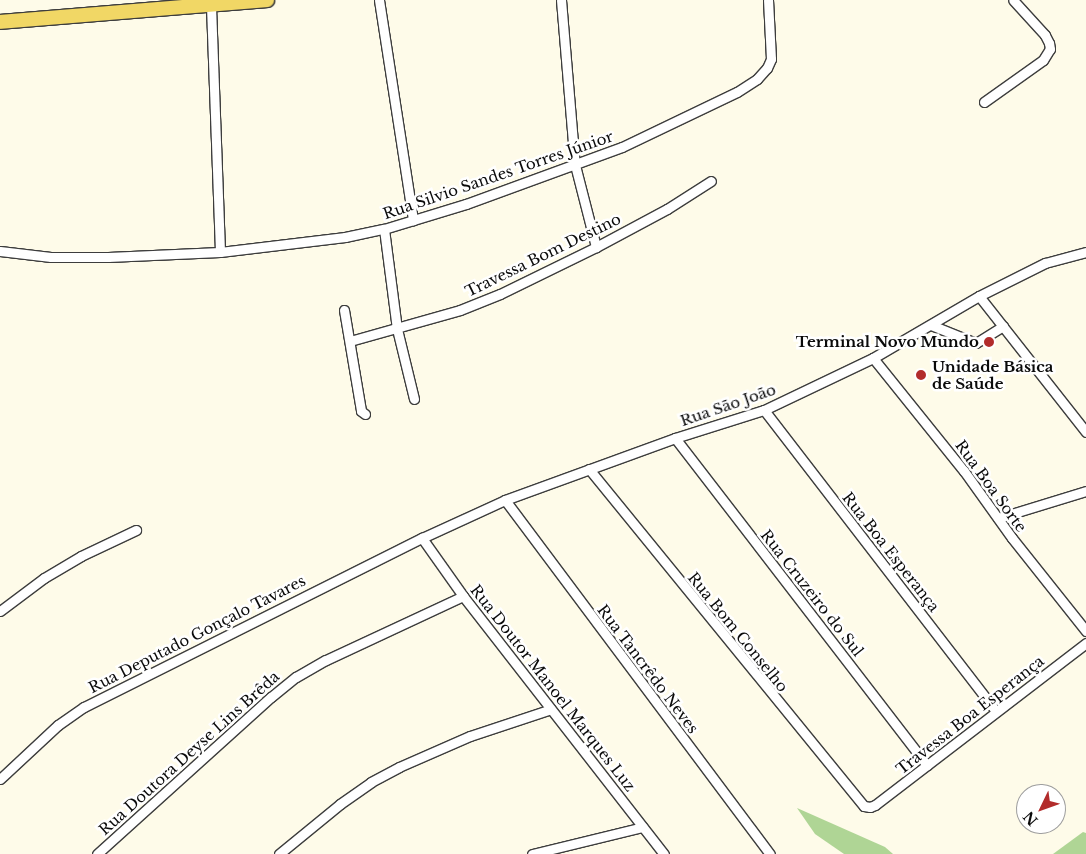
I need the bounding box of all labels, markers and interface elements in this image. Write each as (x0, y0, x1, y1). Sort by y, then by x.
street label: Rua Silvio Sandes Torres Júnior (380, 127, 616, 223)
street label: Travessa Bom Destino (462, 209, 624, 301)
place label: Terminal Novo Mundo (796, 333, 979, 351)
marker: Terminal Novo Mundo (983, 336, 995, 348)
place label: Unidade Básica de Saúde (932, 357, 1053, 392)
marker: Unidade Básica de Saúde (914, 368, 928, 382)
street label: Rua São João (678, 380, 778, 430)
street label: Rua Boa Sorte (952, 436, 1030, 536)
street label: Rua Boa Esperança (839, 489, 943, 615)
street label: Rua Cruzeiro do Sul (757, 526, 867, 660)
street label: Rua Bom Conselho (684, 569, 792, 695)
street label: Rua Deputado Gonçalo Tavares (85, 571, 309, 697)
street label: Rua Doutor Manoel Marques Luz (467, 581, 639, 795)
street label: Rua Tancrêdo Neves (594, 601, 702, 737)
street label: Travessa Boa Esperança (893, 652, 1047, 778)
street label: Rua Doutora Deyse Lins Brêda (95, 667, 283, 839)
north arrow (1016, 784, 1066, 834)
text: N (1020, 807, 1042, 829)

